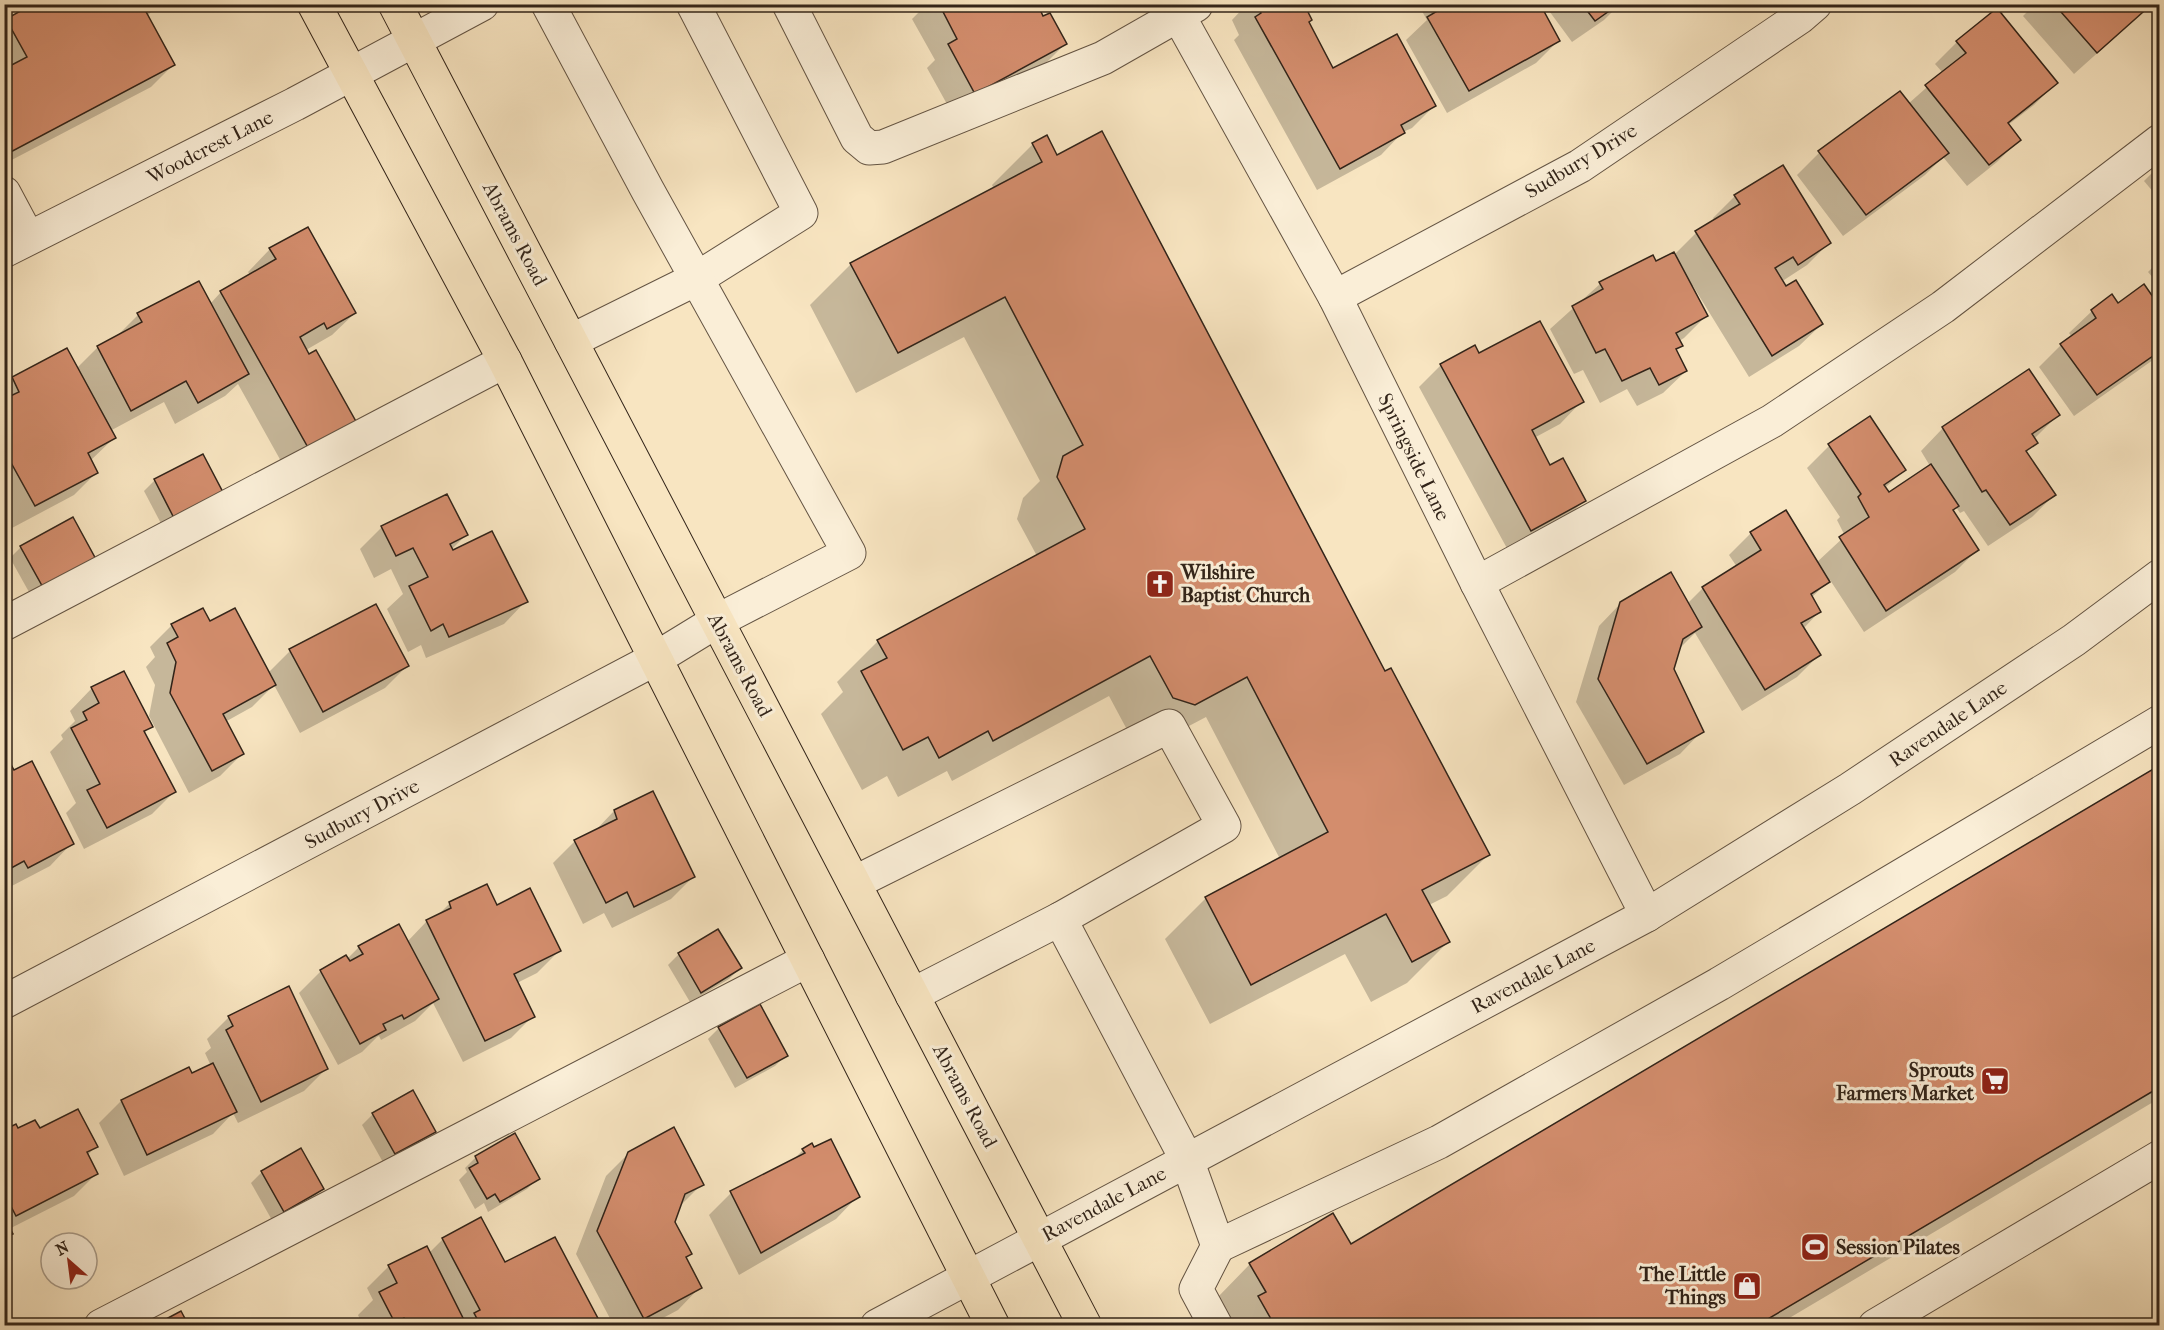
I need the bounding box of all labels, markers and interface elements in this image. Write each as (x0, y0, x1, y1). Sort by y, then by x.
street label: Woodcrest Lane (142, 105, 277, 189)
street label: Sudbury Drive (1521, 119, 1641, 203)
street label: Abrams Road (478, 177, 552, 291)
street label: Springside Lane (1373, 390, 1455, 524)
place label: Wilshire Baptist Church (1180, 561, 1311, 607)
church icon: Wilshire Baptist Church (1144, 568, 1176, 600)
street label: Abrams Road (703, 608, 777, 722)
street label: Ravendale Lane (1885, 676, 2011, 772)
street label: Sudbury Drive (301, 774, 423, 854)
street label: Ravendale Lane (1467, 934, 1599, 1018)
street label: Abrams Road (928, 1039, 1002, 1153)
place label: Sprouts Farmers Market (1835, 1059, 1975, 1105)
supermarket icon: Sprouts Farmers Market (1979, 1065, 2011, 1097)
street label: Ravendale Lane (1038, 1162, 1170, 1246)
north arrow (39, 1231, 99, 1291)
sports icon: Session Pilates (1799, 1231, 1831, 1263)
place label: Session Pilates (1836, 1236, 1960, 1259)
text: N (52, 1237, 73, 1259)
place label: The Little Things (1638, 1263, 1727, 1309)
shop icon: The Little Things (1731, 1270, 1763, 1302)

